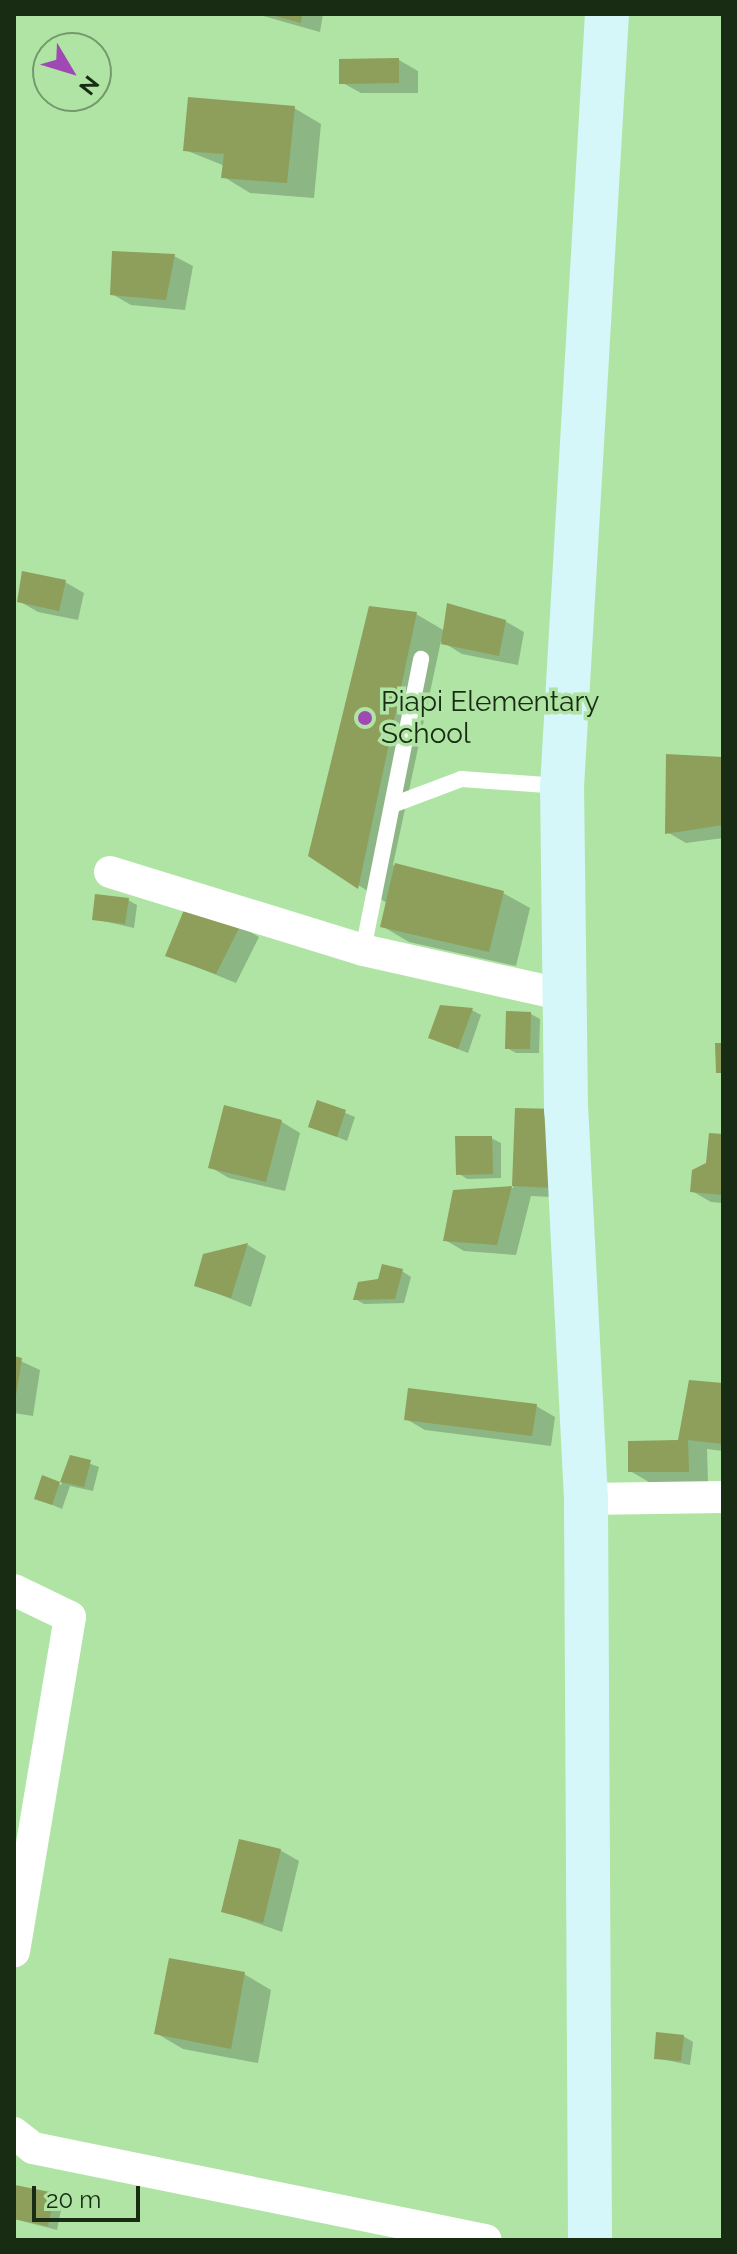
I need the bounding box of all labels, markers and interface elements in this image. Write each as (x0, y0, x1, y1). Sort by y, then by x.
north arrow (32, 32, 112, 112)
text: N (74, 71, 105, 100)
place label: Piapi Elementary School (381, 685, 599, 751)
marker: Piapi Elementary School (356, 709, 374, 727)
scale bar (36, 2170, 144, 2220)
text: 20 m (46, 2185, 101, 2214)

